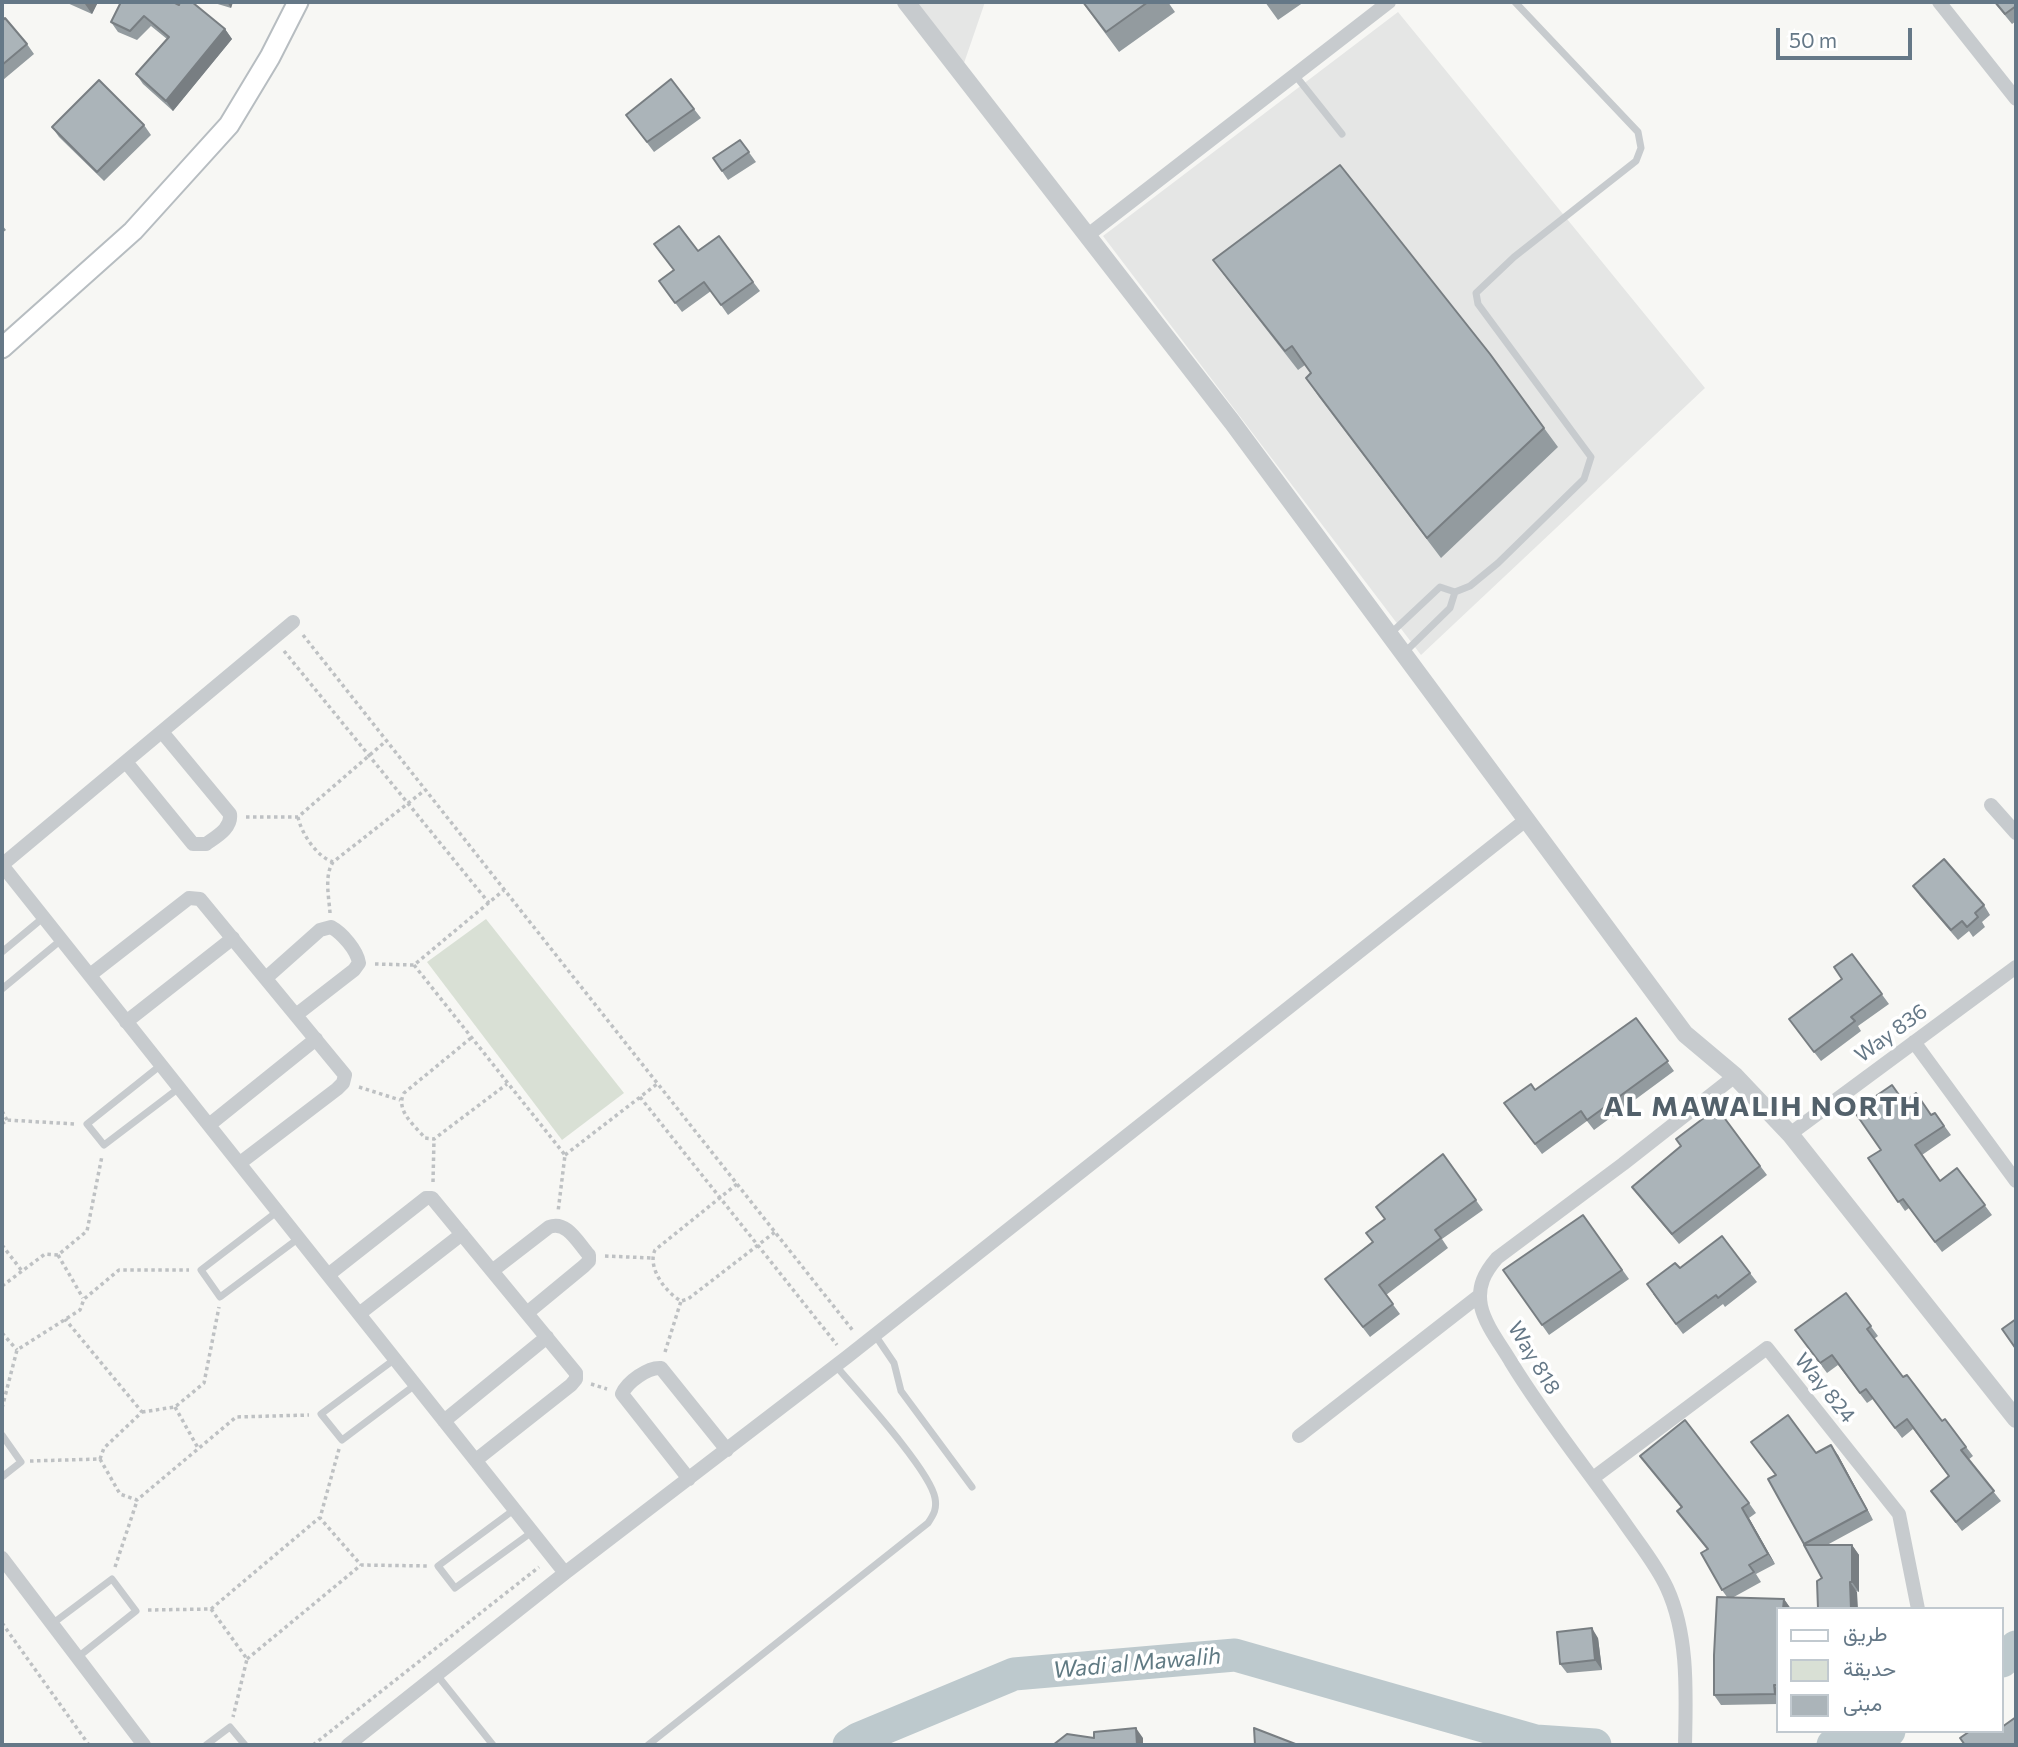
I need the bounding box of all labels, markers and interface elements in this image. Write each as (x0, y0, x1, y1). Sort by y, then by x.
scale bar (1780, 14, 1916, 58)
text: 50 m (1789, 27, 1837, 52)
street label: Way 836 (1850, 998, 1932, 1068)
district label: AL MAWALIH NORTH (1605, 1090, 1921, 1124)
street label: Way 818 (1502, 1317, 1566, 1399)
street label: Way 824 (1789, 1348, 1861, 1428)
legend (1776, 1607, 2004, 1733)
text: طريق (1843, 1620, 1888, 1645)
water label: Wadi al Mawalih (1052, 1642, 1222, 1684)
text: حديقة (1843, 1655, 1896, 1680)
text: مبنى (1843, 1690, 1882, 1715)

